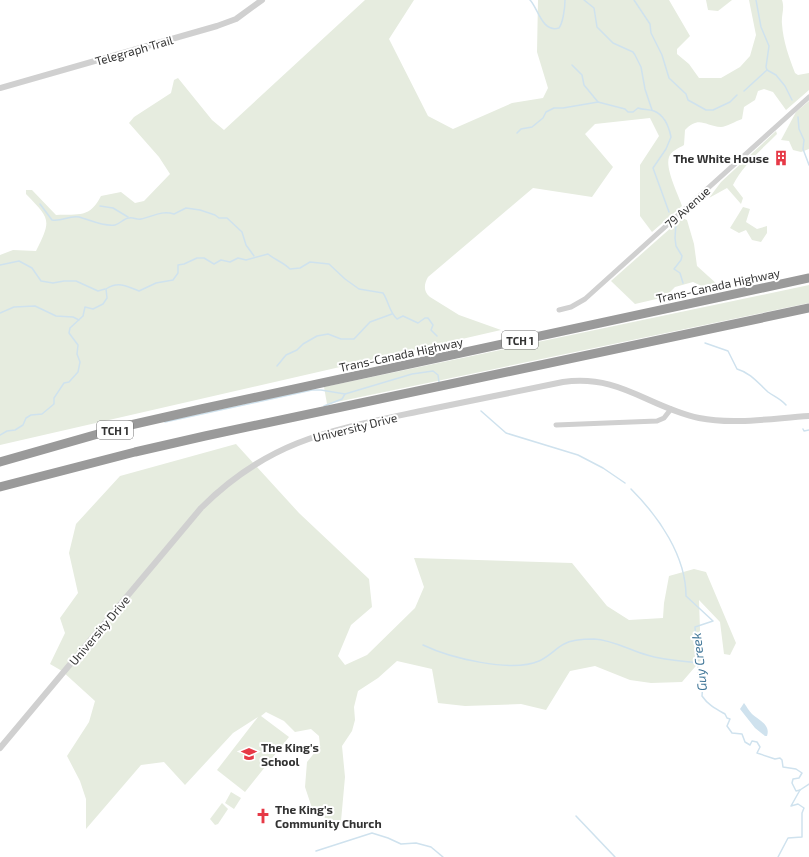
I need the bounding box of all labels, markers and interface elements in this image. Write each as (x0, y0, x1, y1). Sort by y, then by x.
street label: Telegraph Trail (93, 32, 175, 68)
building icon: The White House (772, 149, 790, 167)
place label: The White House (673, 151, 769, 165)
street label: 79 Avenue (662, 183, 712, 231)
street label: Trans-Canada Highway (655, 265, 782, 305)
road number: TCH 1 (502, 331, 538, 349)
street label: Trans-Canada Highway (338, 334, 465, 374)
street label: University Drive (311, 410, 399, 444)
road number: TCH 1 (97, 421, 133, 439)
street label: University Drive (66, 592, 132, 668)
water label: Guy Creek (688, 632, 710, 692)
place label: The King's School (261, 740, 319, 768)
school or university icon: The King's School (240, 745, 258, 763)
place label: The King's Community Church (275, 802, 382, 831)
church icon: The King's Community Church (254, 807, 272, 825)

